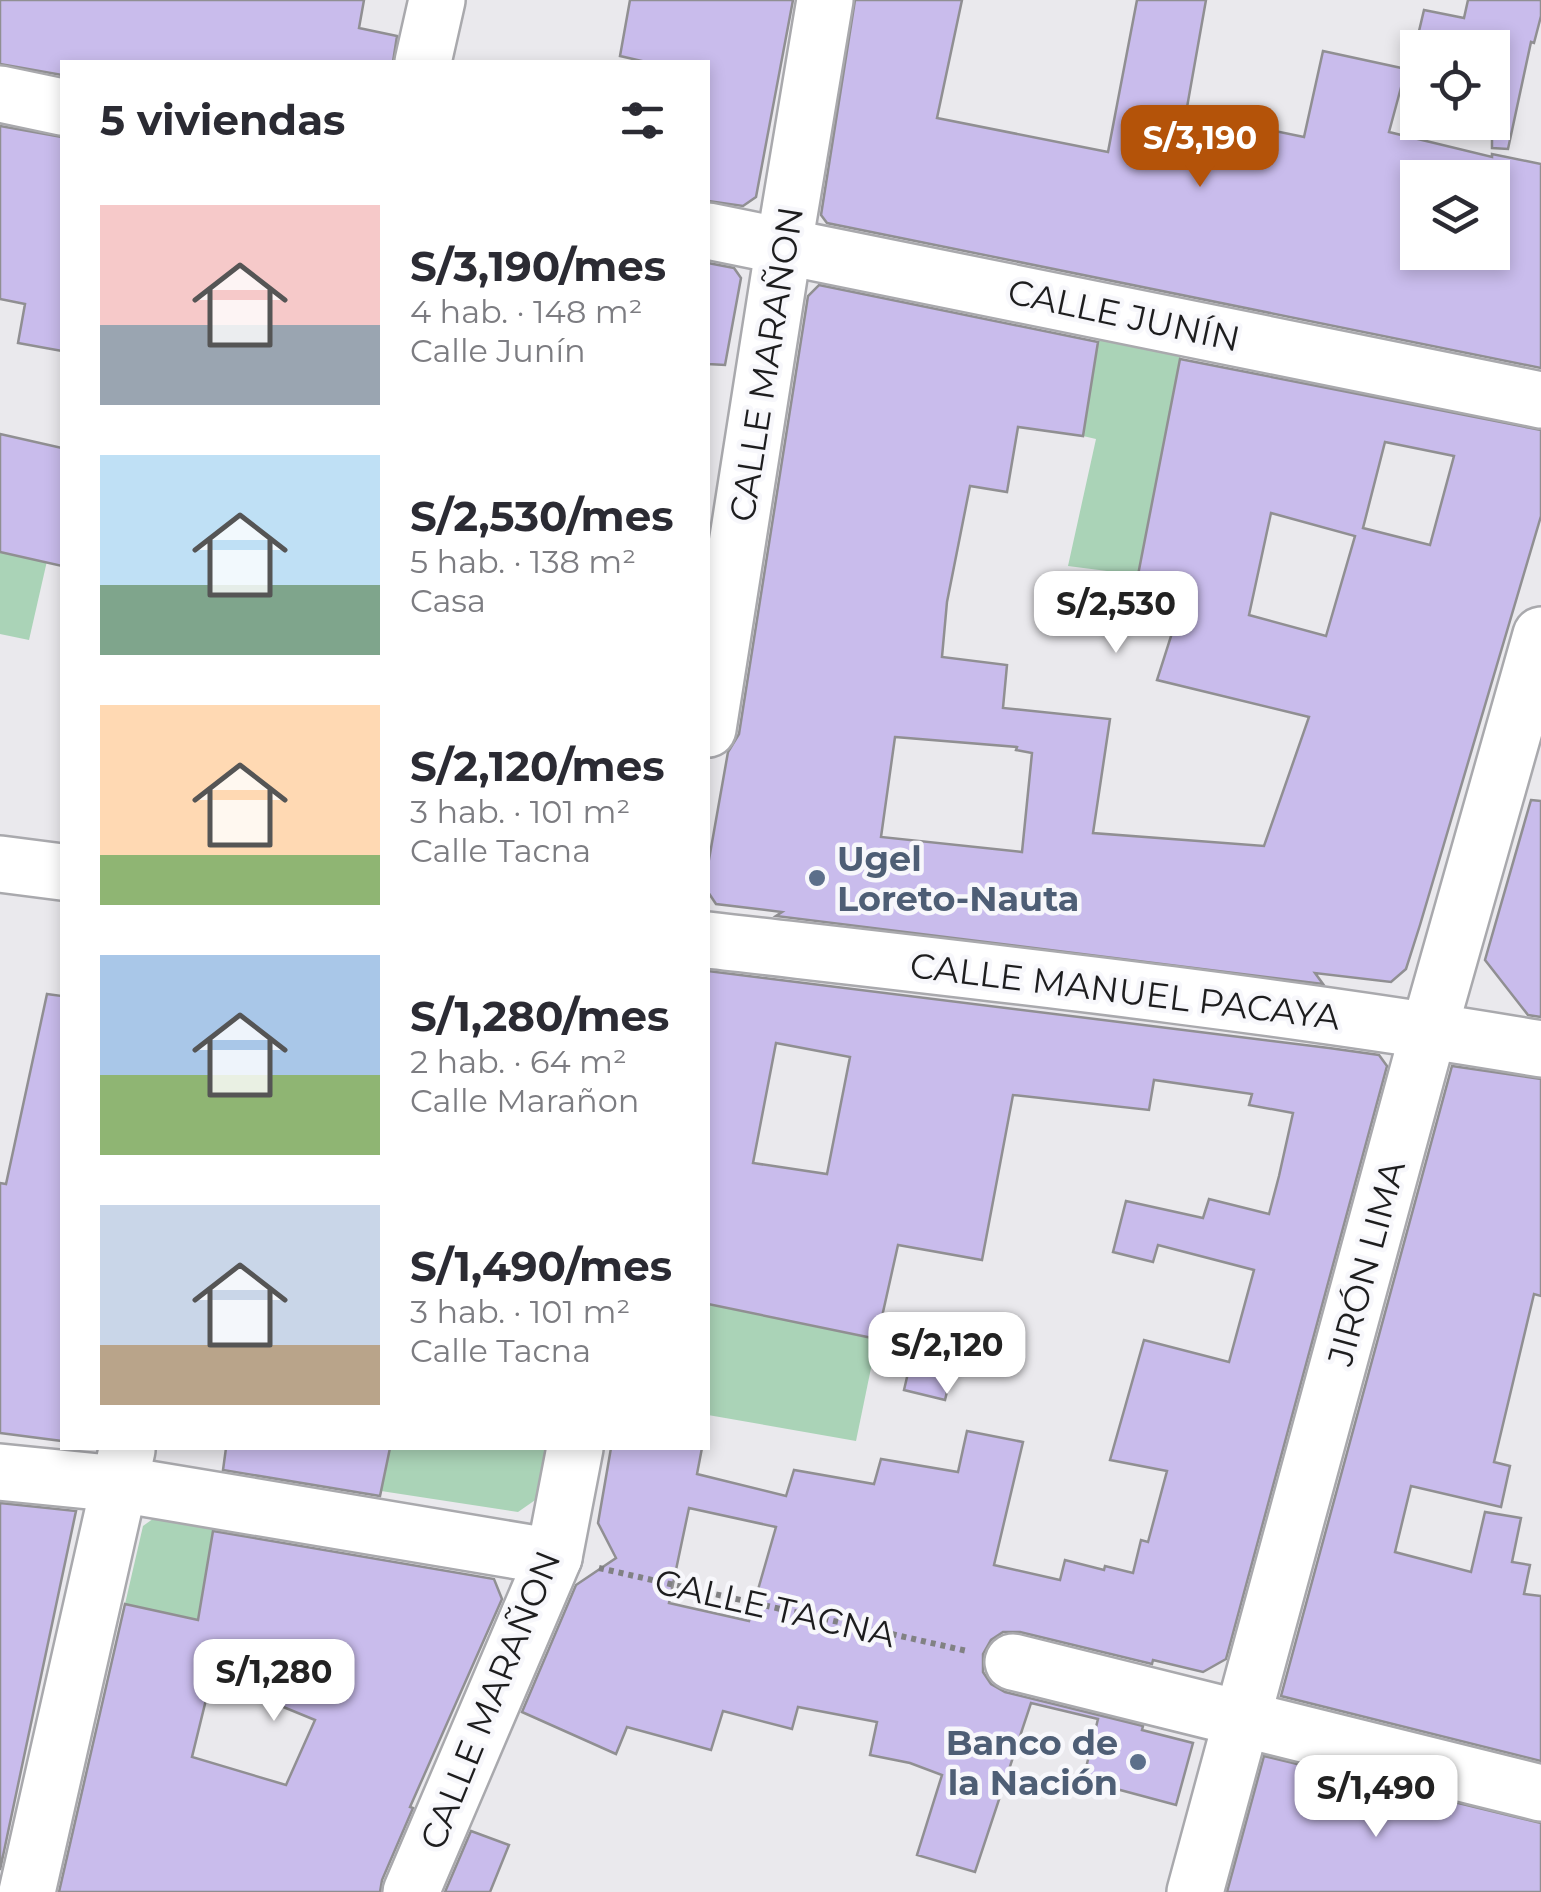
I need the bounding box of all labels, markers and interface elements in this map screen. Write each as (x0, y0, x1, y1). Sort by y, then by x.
map controls (1400, 30, 1510, 270)
button: locate (1400, 30, 1510, 140)
icon: filters (615, 93, 670, 148)
text: 5 viviendas (100, 94, 345, 146)
pin: S/3,190 (1108, 105, 1292, 190)
text: S/3,190 (1143, 118, 1257, 157)
button: layers (1400, 160, 1510, 270)
street label: CALLE MARAÑON (720, 203, 812, 525)
text: S/3,190/mes (410, 240, 666, 292)
icon: home (180, 245, 300, 365)
street label: CALLE JUNÍN (1004, 269, 1244, 361)
text: 4 hab. · 148 m² (410, 292, 642, 331)
text: Calle Junín (410, 331, 586, 370)
text: S/2,530/mes (410, 490, 674, 542)
icon: home (180, 495, 300, 615)
text: 5 hab. · 138 m² (410, 542, 636, 581)
pin: S/2,530 (1024, 571, 1208, 656)
text: Casa (410, 581, 486, 620)
text: S/2,530 (1056, 584, 1176, 623)
text: S/2,120/mes (410, 740, 665, 792)
icon: home (180, 745, 300, 865)
text: 3 hab. · 101 m² (410, 792, 630, 831)
text: Calle Tacna (410, 831, 591, 870)
place label: Ugel Loreto-Nauta (837, 837, 1079, 920)
marker: Ugel Loreto-Nauta (806, 867, 828, 889)
street label: CALLE MANUEL PACAYA (908, 943, 1343, 1039)
text: S/1,280/mes (410, 990, 669, 1042)
icon: home (180, 995, 300, 1115)
text: 2 hab. · 64 m² (410, 1042, 627, 1081)
text: Calle Marañon (410, 1081, 639, 1120)
street label: JIRÓN LIMA (1318, 1155, 1414, 1371)
text: S/1,490/mes (410, 1240, 672, 1292)
icon: home (180, 1245, 300, 1365)
text: 3 hab. · 101 m² (410, 1292, 630, 1331)
pin: S/2,120 (855, 1312, 1039, 1397)
text: S/2,120 (890, 1325, 1004, 1364)
text: Calle Tacna (410, 1331, 591, 1370)
street label: CALLE MARAÑON (410, 1544, 570, 1856)
street label: CALLE TACNA (651, 1559, 900, 1657)
pin: S/1,280 (182, 1639, 366, 1724)
text: S/1,280 (216, 1652, 332, 1691)
place label: Banco de la Nación (946, 1721, 1118, 1804)
marker: Banco de la Nación (1127, 1751, 1149, 1773)
pin: S/1,490 (1284, 1755, 1468, 1840)
text: S/1,490 (1317, 1768, 1435, 1807)

